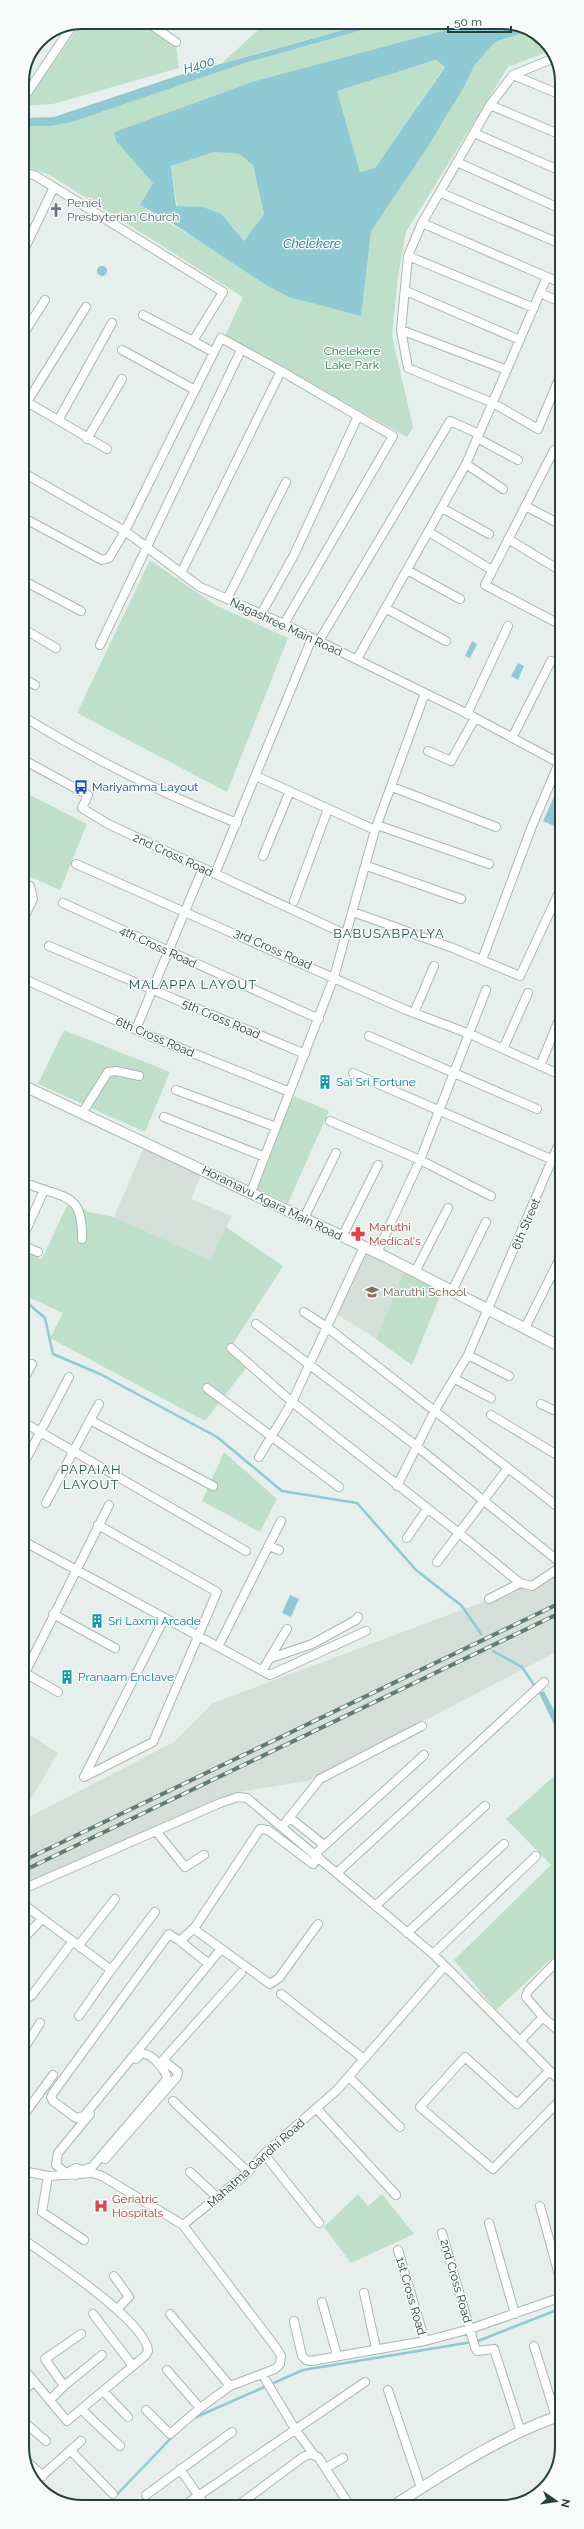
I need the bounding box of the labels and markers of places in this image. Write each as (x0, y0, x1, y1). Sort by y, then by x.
place label: Peniel Presbyterian Church (67, 196, 179, 224)
church icon: Peniel Presbyterian Church (48, 202, 64, 218)
bus stop icon: Mariyamma Layout (73, 779, 89, 795)
place label: Mariyamma Layout (92, 780, 198, 794)
building icon: Sai Sri Fortune (317, 1074, 333, 1090)
place label: Sai Sri Fortune (336, 1075, 416, 1089)
place label: Maruthi Medical's (369, 1220, 421, 1248)
pharmacy icon: Maruthi Medical's (350, 1226, 366, 1242)
school or university icon: Maruthi School (364, 1284, 380, 1300)
place label: Maruthi School (383, 1285, 467, 1299)
building icon: Sri Laxmi Arcade (89, 1613, 105, 1629)
place label: Sri Laxmi Arcade (108, 1614, 201, 1628)
building icon: Pranaam Enclave (59, 1669, 75, 1685)
place label: Pranaam Enclave (78, 1670, 174, 1684)
place label: Geriatric Hospitals (112, 2192, 164, 2220)
hospital icon: Geriatric Hospitals (93, 2198, 109, 2214)

